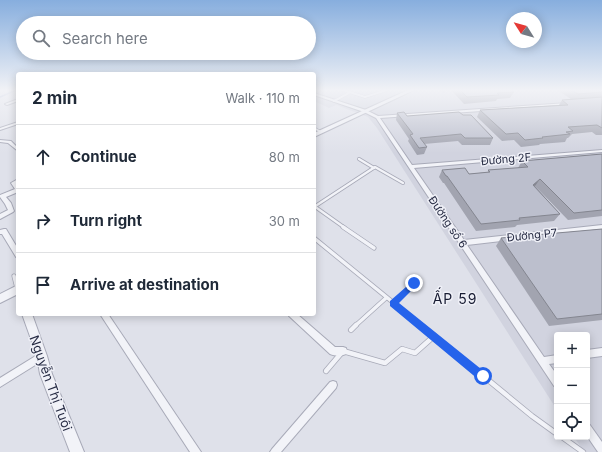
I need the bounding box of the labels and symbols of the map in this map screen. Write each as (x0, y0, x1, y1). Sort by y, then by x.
north arrow (506, 12, 542, 48)
street label: Đường 2F (480, 150, 532, 168)
street label: Đường số 6 (426, 193, 471, 251)
street label: Đường P7 (506, 225, 558, 245)
route end (405, 274, 423, 292)
district label: ẤP 59 (433, 287, 477, 307)
street label: Nguyễn Thị Tuôi (26, 333, 77, 433)
route start (474, 367, 492, 385)

